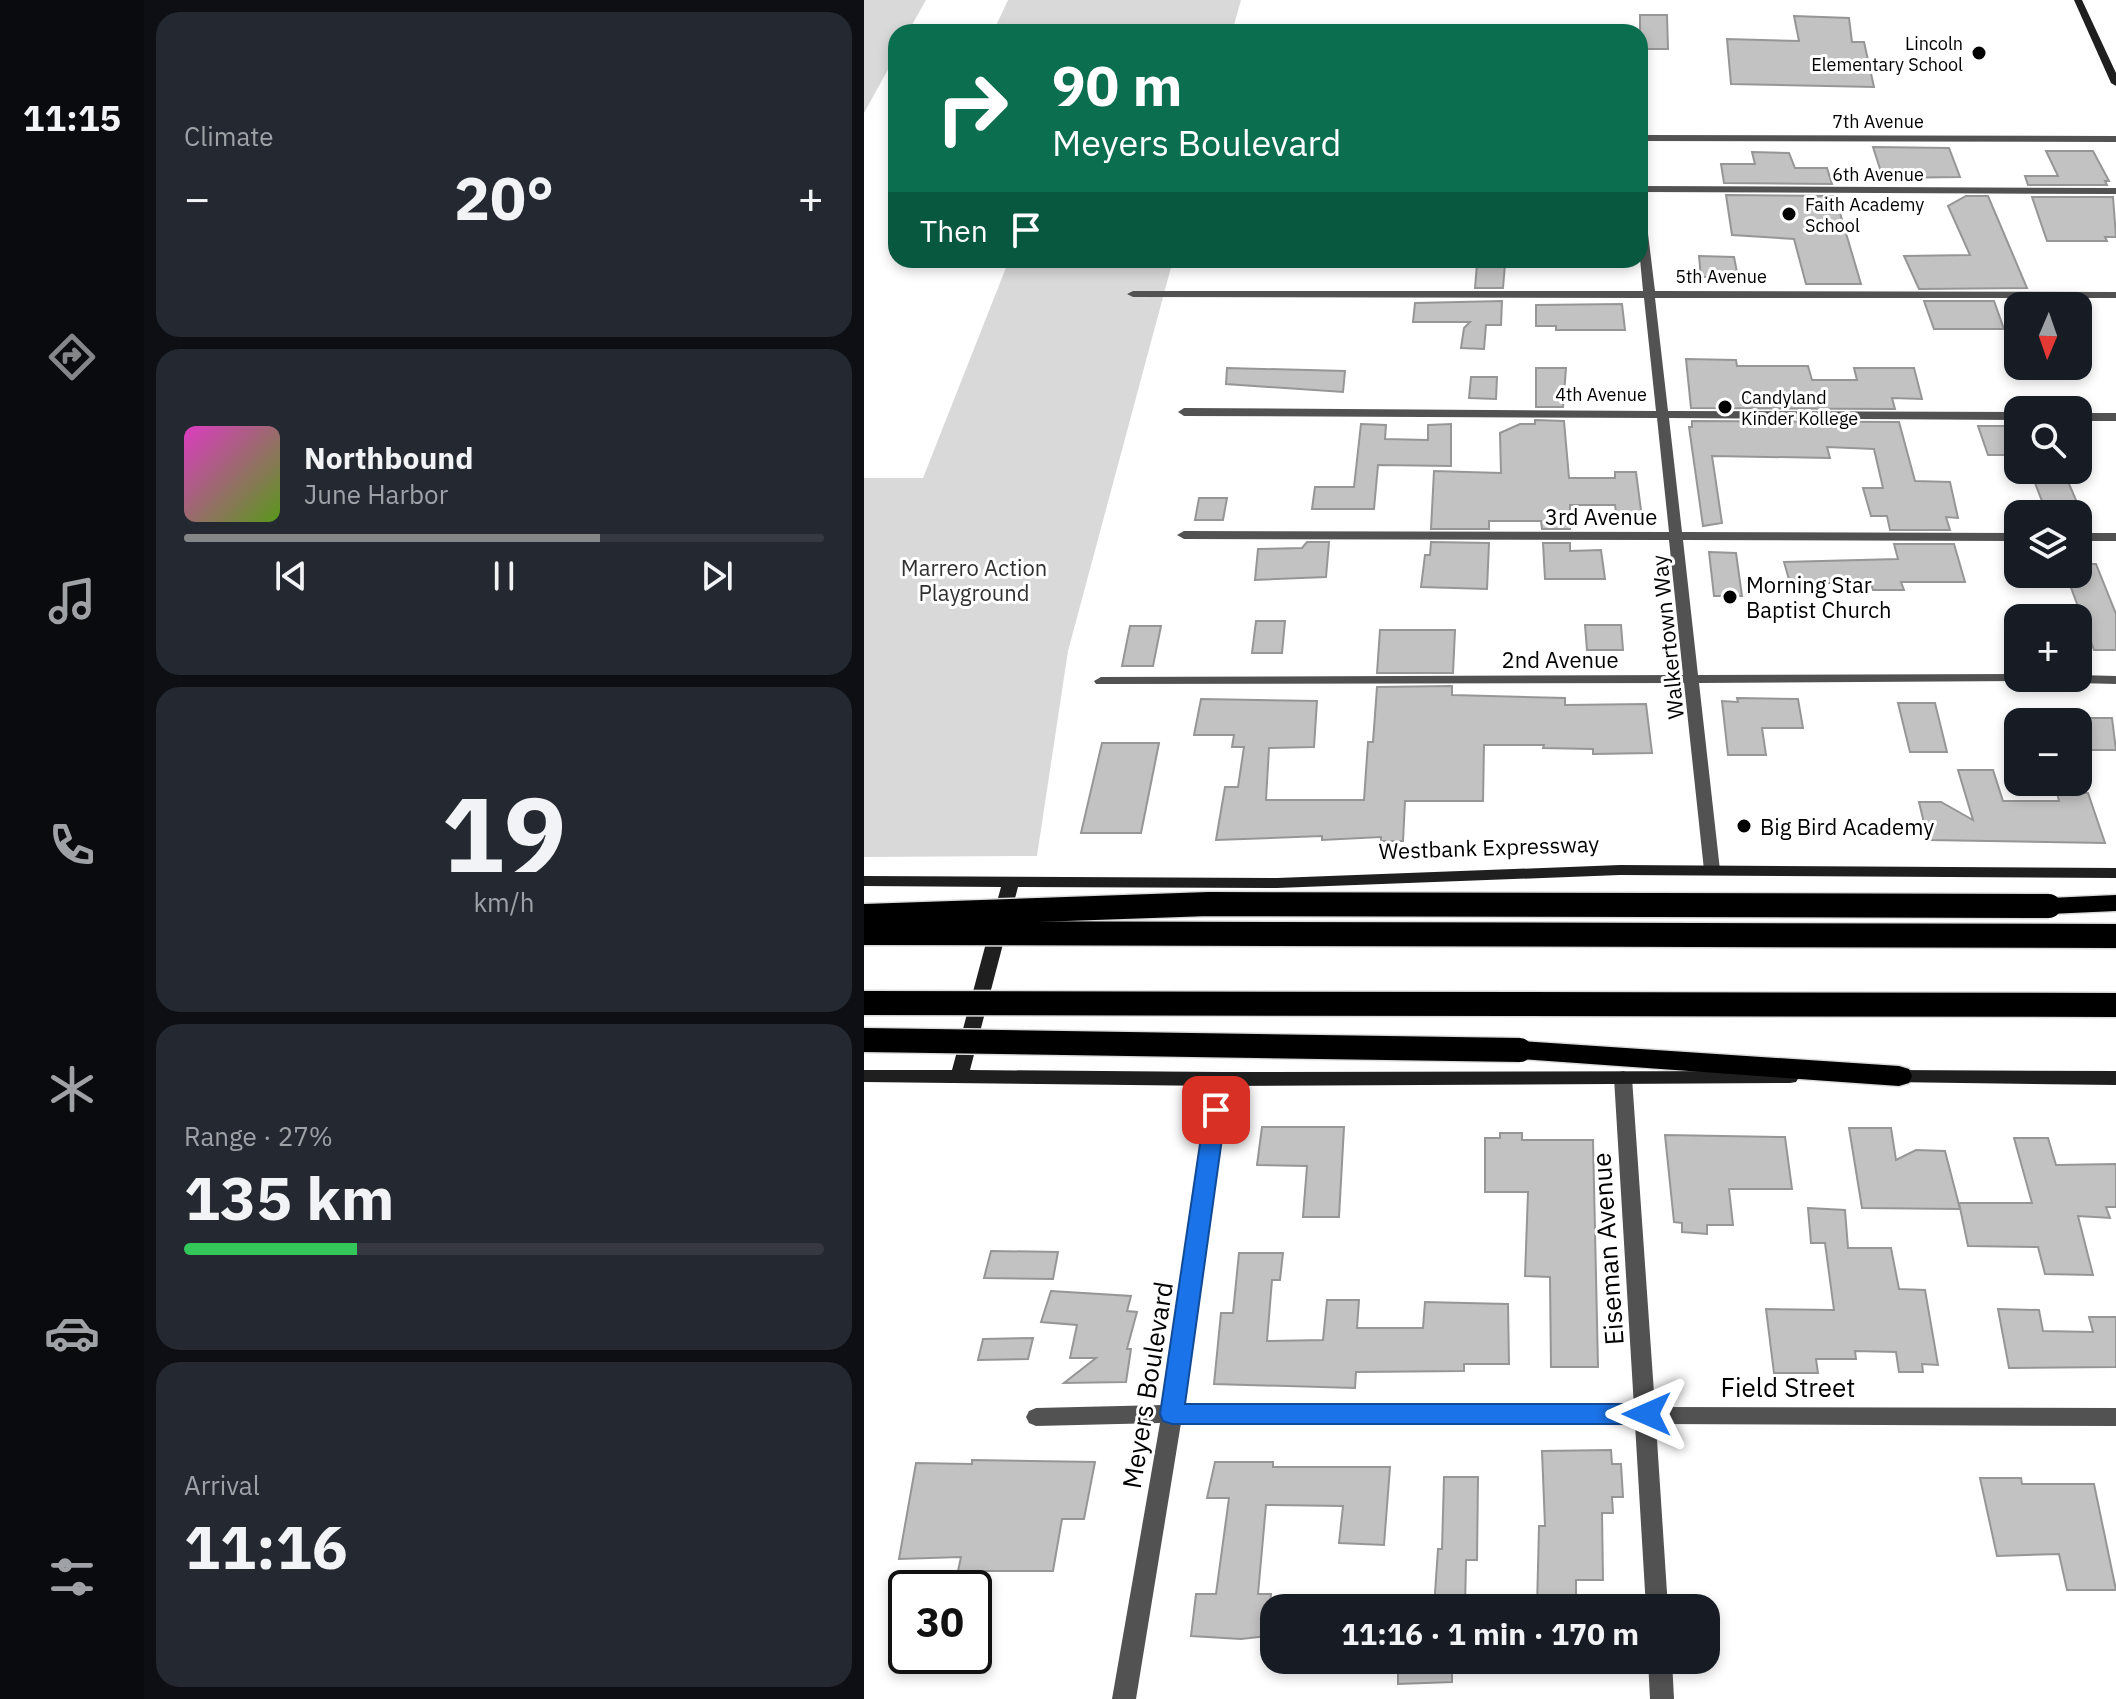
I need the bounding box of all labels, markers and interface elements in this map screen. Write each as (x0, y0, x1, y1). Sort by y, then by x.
place label: Lincoln Elementary School (1811, 32, 1963, 76)
marker: Lincoln Elementary School (1970, 44, 1988, 62)
text: 90 m (1052, 49, 1182, 121)
icon: right (920, 56, 1024, 160)
text: 11:15 (23, 94, 121, 141)
street label: 7th Avenue (1832, 110, 1924, 133)
text: Climate (184, 119, 274, 153)
text: Meyers Boulevard (1052, 119, 1341, 166)
text: 20° (454, 158, 554, 237)
street label: 6th Avenue (1832, 163, 1924, 186)
text: − (184, 169, 210, 226)
text: + (798, 169, 824, 226)
place label: Faith Academy School (1805, 193, 1924, 237)
marker: Faith Academy School (1780, 205, 1798, 223)
icon: arrive (1004, 208, 1048, 252)
text: Then (920, 211, 988, 250)
street label: 5th Avenue (1675, 265, 1767, 288)
north arrow (2004, 292, 2092, 380)
map controls (2004, 292, 2092, 796)
icon: directions (44, 329, 100, 385)
street label: 4th Avenue (1555, 383, 1647, 406)
place label: Candyland Kinder Kollege (1741, 386, 1858, 430)
button: search (2004, 396, 2092, 484)
marker: Candyland Kinder Kollege (1716, 398, 1734, 416)
text: Northbound (304, 438, 473, 477)
text: June Harbor (304, 477, 448, 511)
button: layers (2004, 500, 2092, 588)
street label: 3rd Avenue (1545, 502, 1657, 531)
park label: Marrero Action Playground (901, 553, 1047, 607)
street label: Walkertown Way (1644, 553, 1690, 721)
icon: previous (269, 554, 313, 598)
icon: pause (482, 554, 526, 598)
icon: next (695, 554, 739, 598)
place label: Morning Star Baptist Church (1746, 570, 1892, 624)
icon: music (44, 573, 100, 629)
marker: Morning Star Baptist Church (1721, 588, 1739, 606)
button: + (2004, 604, 2092, 692)
street label: 2nd Avenue (1501, 645, 1619, 674)
button: − (2004, 708, 2092, 796)
text: 19 (442, 765, 566, 901)
place label: Big Bird Academy (1760, 812, 1934, 841)
icon: phone (44, 817, 100, 873)
marker: Big Bird Academy (1735, 817, 1753, 835)
street label: Westbank Expressway (1378, 829, 1600, 865)
text: km/h (473, 885, 535, 919)
icon: climate (44, 1061, 100, 1117)
pin (1182, 1076, 1250, 1144)
icon: arrive (1194, 1088, 1238, 1132)
text: Range · 27% (184, 1119, 333, 1153)
street label: Eiseman Avenue (1583, 1152, 1631, 1346)
text: 135 km (184, 1158, 394, 1237)
street label: Meyers Boulevard (1114, 1279, 1180, 1491)
icon: car (44, 1305, 100, 1361)
street label: Field Street (1721, 1370, 1855, 1404)
position arrow (1605, 1372, 1689, 1456)
text: Arrival (184, 1468, 260, 1502)
text: 11:16 (184, 1507, 348, 1586)
icon: filters (44, 1549, 100, 1605)
speed limit sign: 30 (888, 1570, 992, 1674)
text: 11:16 · 1 min · 170 m (1341, 1614, 1639, 1653)

